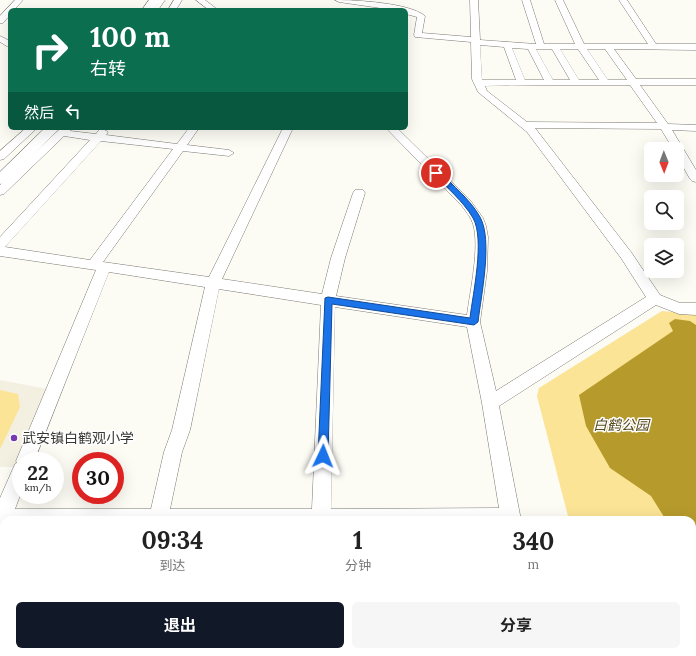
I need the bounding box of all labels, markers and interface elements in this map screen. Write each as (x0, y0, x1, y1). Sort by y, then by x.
text: 100 m (90, 19, 170, 55)
icon: right (24, 24, 76, 76)
text: 右转 (90, 57, 126, 80)
icon: left (62, 100, 84, 122)
text: 然后 (24, 103, 54, 122)
north arrow (644, 142, 684, 182)
map controls (644, 142, 684, 278)
pin (419, 156, 453, 190)
icon: arrive (425, 162, 447, 184)
button: search (644, 190, 684, 230)
button: layers (644, 238, 684, 278)
park label: 白鹤公园 (593, 416, 651, 434)
place label: 武安镇白鹤观小学 (22, 429, 134, 447)
marker: 武安镇白鹤观小学 (9, 433, 19, 443)
position arrow (302, 435, 344, 477)
speed limit sign: 30 (72, 452, 124, 504)
text: 22 (27, 460, 49, 485)
text: km/h (24, 481, 52, 494)
text: 09:34 (142, 525, 203, 556)
text: 1 (353, 525, 363, 556)
text: 340 (513, 526, 554, 557)
text: m (528, 556, 539, 573)
text: 到达 (159, 557, 185, 574)
text: 分钟 (345, 557, 371, 574)
button: 退出 (16, 602, 344, 648)
button: 分享 (352, 602, 680, 648)

